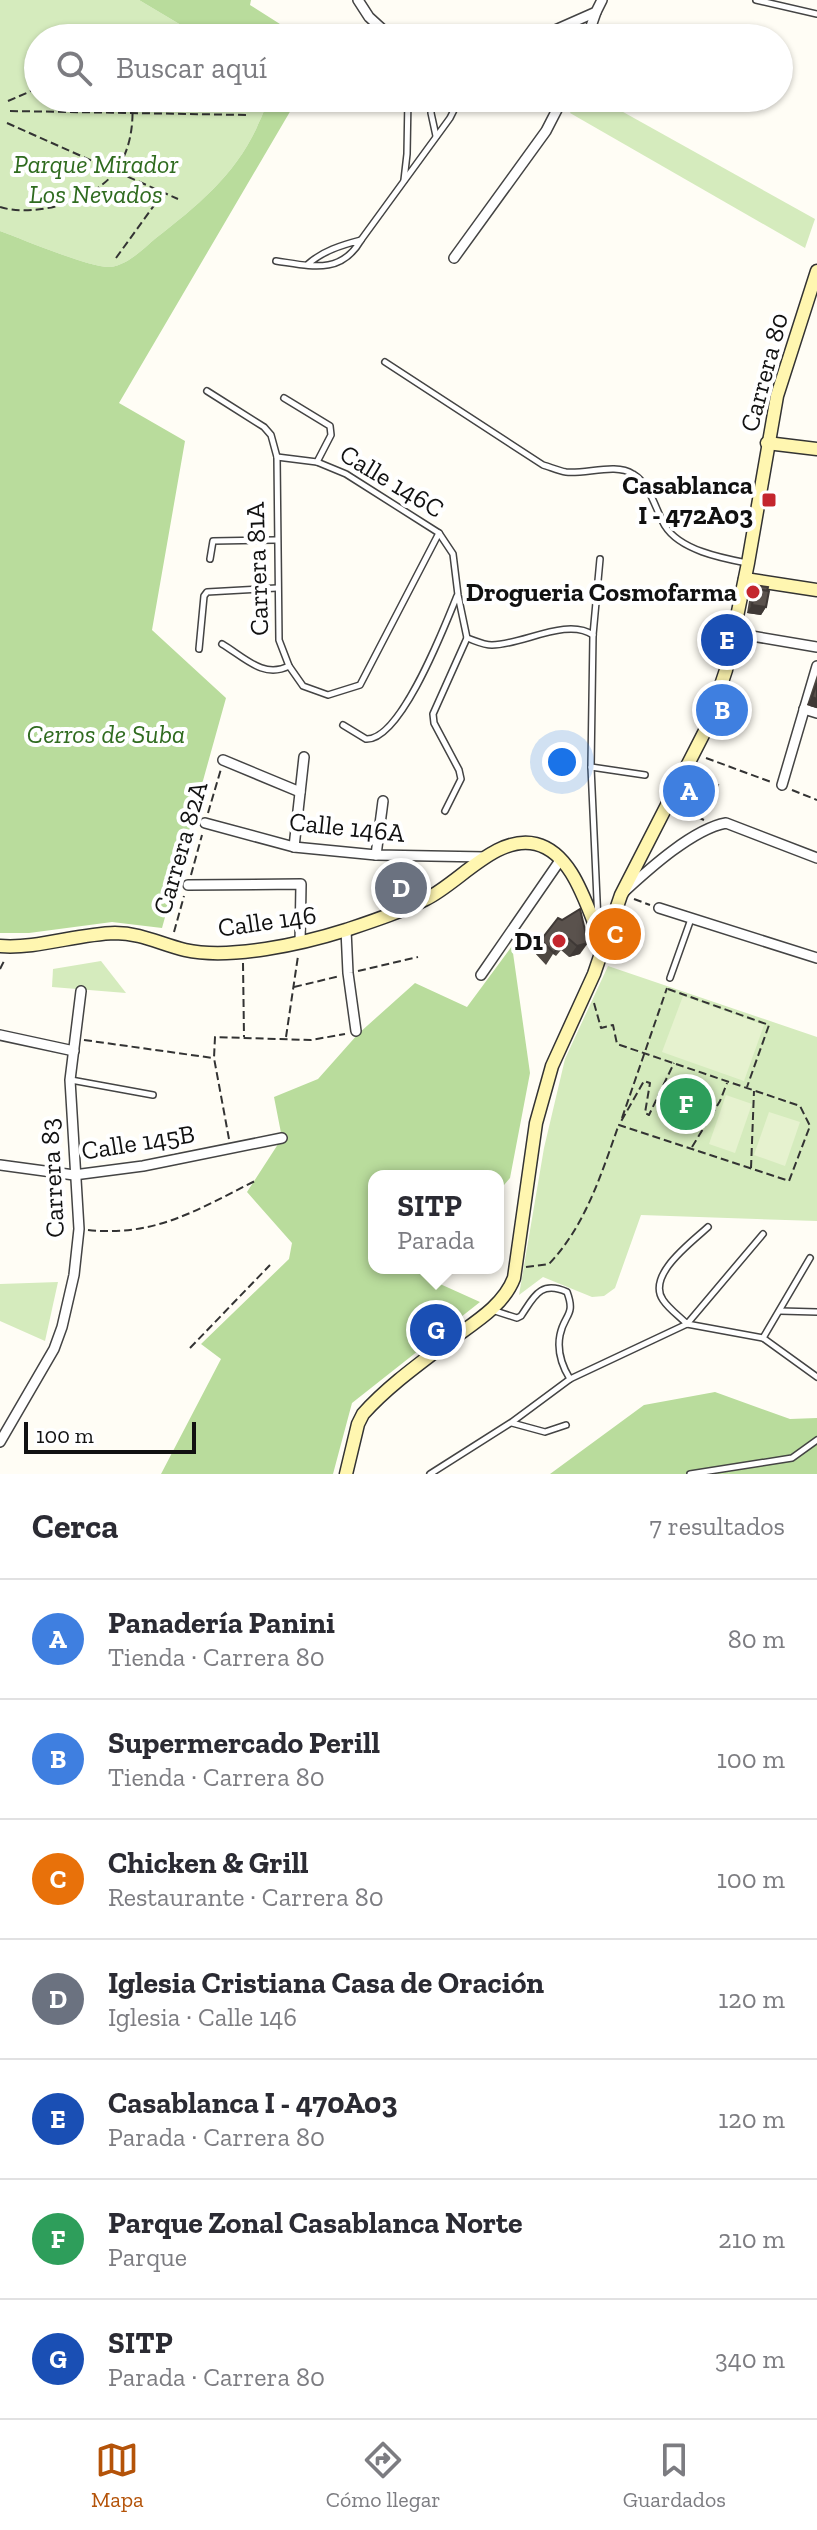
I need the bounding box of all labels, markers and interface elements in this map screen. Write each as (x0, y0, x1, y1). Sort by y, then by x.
search box (24, 24, 793, 112)
icon: search (52, 46, 96, 90)
text: Buscar aquí (116, 50, 267, 86)
park label: Parque Mirador Los Nevados (14, 148, 179, 210)
street label: Carrera 80 (733, 309, 795, 435)
street label: Calle 146C (334, 437, 450, 525)
place label: Casablanca I - 472A03 (622, 469, 753, 531)
marker: Casablanca I - 472A03 (760, 491, 778, 509)
street label: Carrera 81A (239, 501, 275, 636)
place label: Drogueria Cosmofarma (466, 576, 737, 608)
marker: Drogueria Cosmofarma (744, 583, 762, 601)
pin: E (701, 610, 753, 670)
pin: B (696, 680, 748, 740)
park label: Cerros de Suba (27, 718, 185, 750)
your location (542, 742, 582, 782)
pin: A (663, 761, 715, 821)
street label: Carrera 82A (146, 777, 215, 918)
street label: Calle 146A (288, 805, 407, 849)
pin: D (375, 858, 427, 918)
street label: Calle 146 (216, 898, 318, 944)
pin: C (589, 904, 641, 964)
place label: D1 (514, 925, 543, 957)
marker: D1 (550, 932, 568, 950)
pin: F (660, 1074, 712, 1134)
street label: Carrera 83 (33, 1117, 71, 1239)
street label: Calle 145B (79, 1117, 197, 1167)
popup (368, 1170, 504, 1274)
text: SITP (397, 1188, 462, 1224)
text: Parada (397, 1224, 475, 1256)
pin: G (410, 1300, 462, 1360)
scale bar (24, 1418, 196, 1454)
text: 100 m (36, 1422, 94, 1449)
text: Cerca (32, 1506, 119, 1547)
text: 7 resultados (650, 1510, 785, 1542)
text: Panadería Panini (108, 1605, 335, 1641)
text: A (49, 1623, 67, 1655)
text: 80 m (728, 1623, 785, 1655)
text: Tienda · Carrera 80 (108, 1641, 325, 1673)
text: Supermercado Perill (108, 1725, 380, 1761)
text: B (50, 1743, 66, 1775)
text: 100 m (717, 1743, 785, 1775)
text: Tienda · Carrera 80 (108, 1761, 325, 1793)
text: Chicken & Grill (108, 1845, 309, 1881)
text: C (50, 1863, 66, 1895)
text: 100 m (717, 1863, 785, 1895)
text: Restaurante · Carrera 80 (108, 1881, 384, 1913)
text: Iglesia Cristiana Casa de Oración (108, 1965, 544, 2001)
text: D (49, 1983, 67, 2015)
text: 120 m (718, 1983, 785, 2015)
text: Iglesia · Calle 146 (108, 2001, 297, 2033)
text: Casablanca I - 470A03 (108, 2085, 397, 2121)
text: E (50, 2103, 66, 2135)
text: 120 m (718, 2103, 785, 2135)
text: Parada · Carrera 80 (108, 2121, 325, 2153)
text: Parque Zonal Casablanca Norte (108, 2205, 523, 2241)
text: F (51, 2223, 65, 2255)
text: 210 m (718, 2223, 785, 2255)
text: Parque (108, 2241, 187, 2273)
text: SITP (108, 2325, 173, 2361)
text: G (49, 2343, 67, 2375)
text: 340 m (715, 2343, 785, 2375)
text: Parada · Carrera 80 (108, 2361, 325, 2393)
tab: Mapa (91, 2438, 144, 2513)
tab: Cómo llegar (326, 2438, 441, 2513)
tab: Guardados (623, 2438, 726, 2513)

